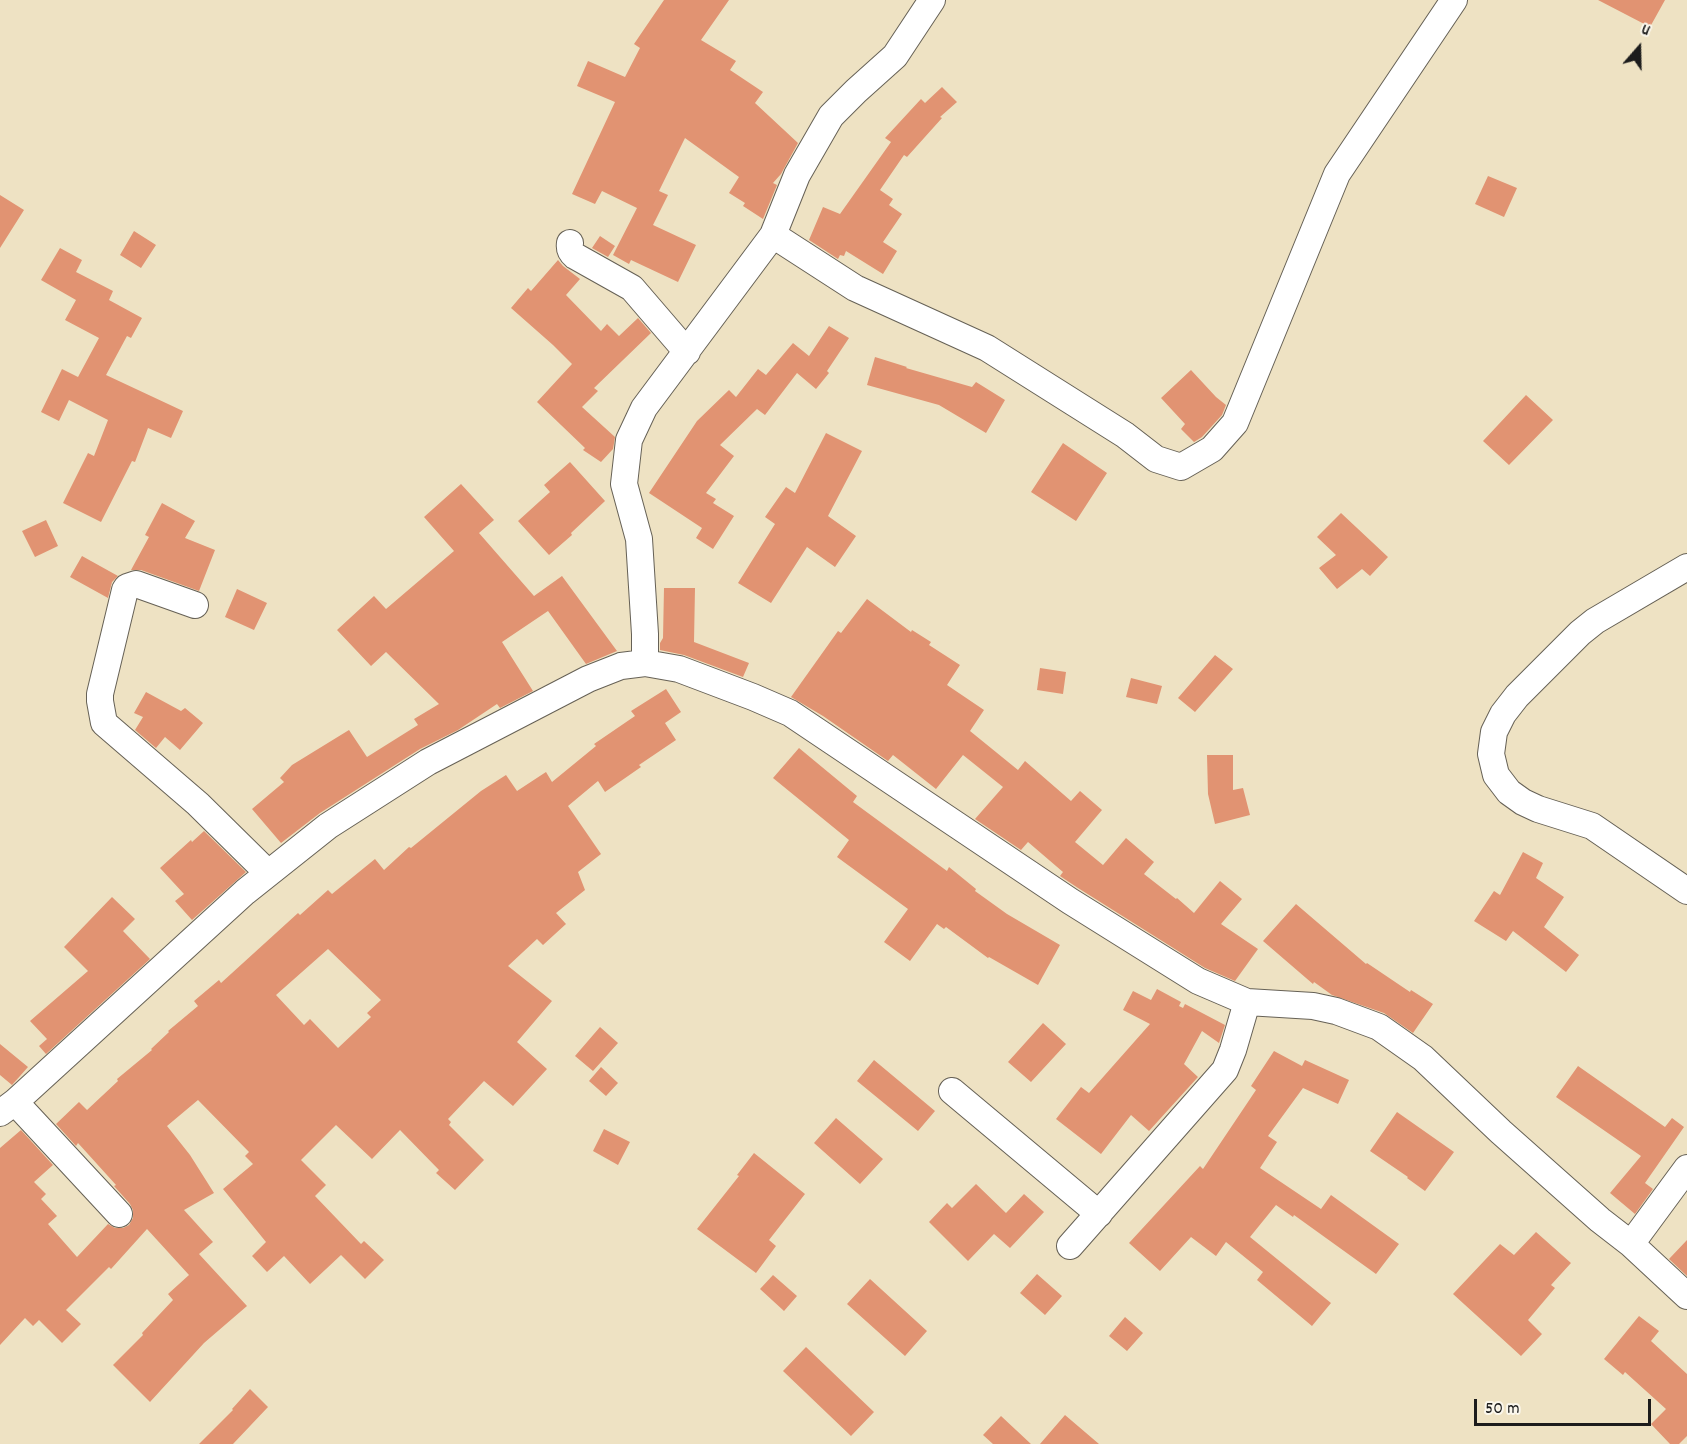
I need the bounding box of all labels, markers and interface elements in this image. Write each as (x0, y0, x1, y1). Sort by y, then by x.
north arrow (1609, 18, 1669, 78)
text: U (1638, 18, 1653, 43)
scale bar (1477, 1387, 1654, 1425)
text: 50 m (1485, 1397, 1520, 1422)

